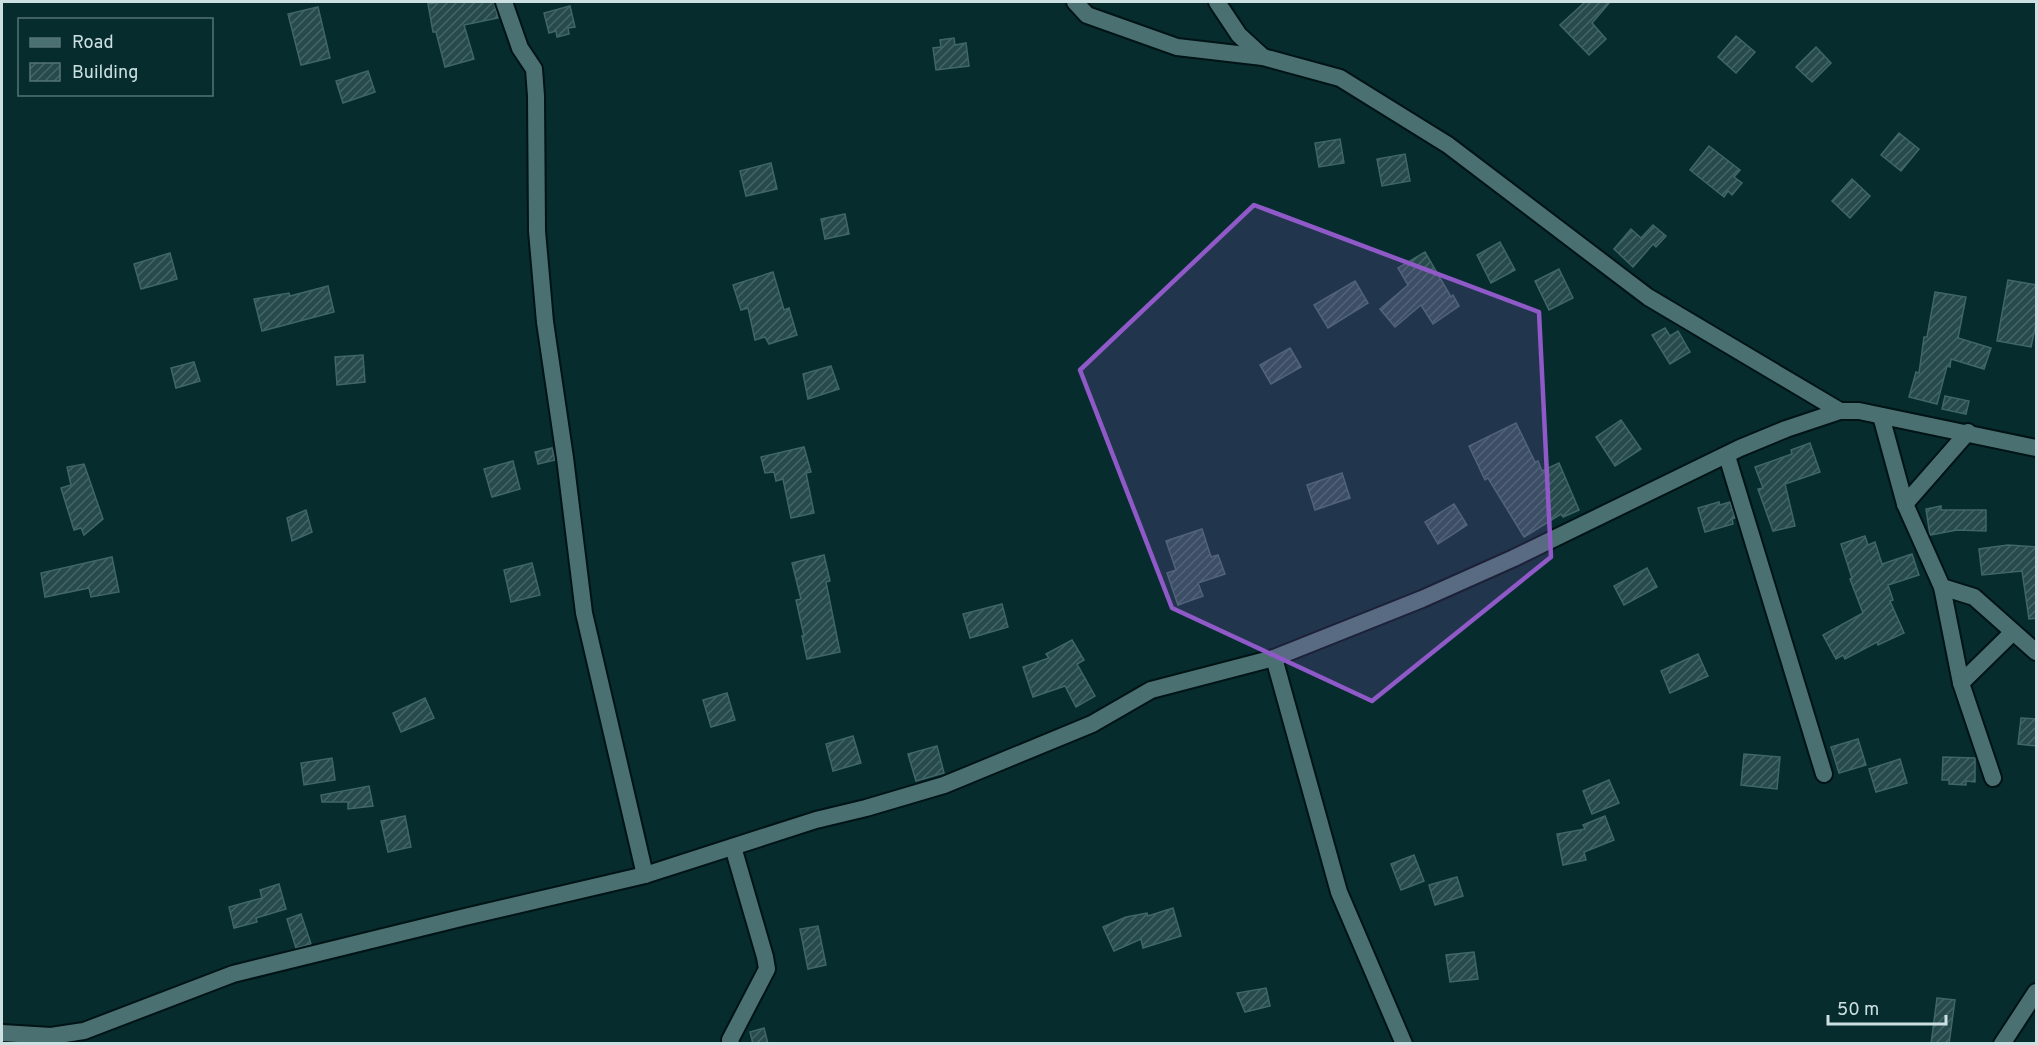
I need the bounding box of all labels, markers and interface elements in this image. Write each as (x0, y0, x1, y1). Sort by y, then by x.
legend (18, 18, 213, 96)
text: Road (72, 32, 114, 55)
text: Building (72, 62, 138, 85)
scale bar (1828, 988, 1946, 1026)
text: 50 m (1837, 999, 1879, 1022)

